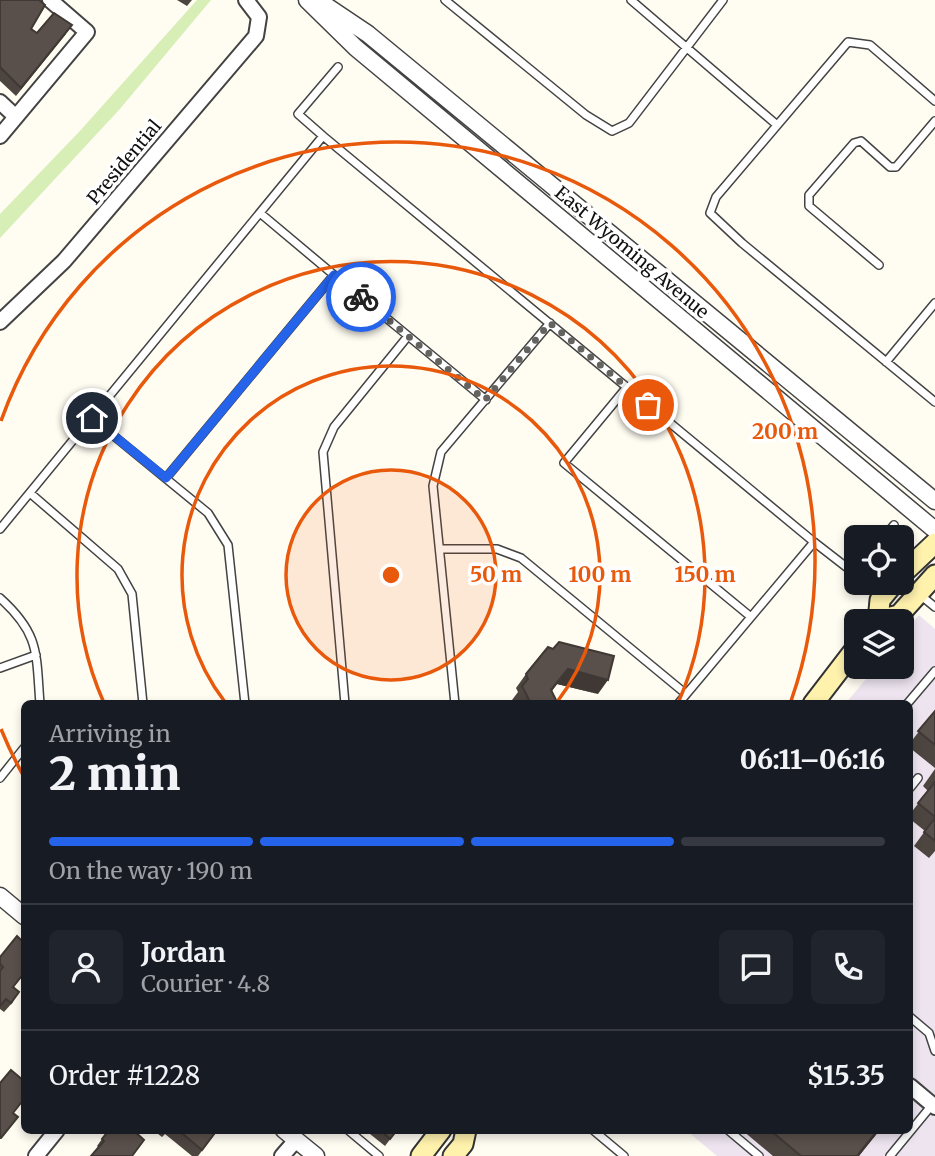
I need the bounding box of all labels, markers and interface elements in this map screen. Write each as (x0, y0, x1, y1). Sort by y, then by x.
street label: Presidential (82, 115, 166, 209)
street label: East Wyoming Avenue (550, 181, 714, 323)
courier (326, 262, 396, 332)
icon: bike (342, 278, 380, 316)
pin (618, 375, 678, 435)
icon: bag (629, 386, 667, 424)
pin (62, 388, 122, 448)
icon: home (73, 399, 111, 437)
text: 200 m (752, 418, 818, 445)
map controls (844, 525, 914, 679)
button: locate (844, 525, 914, 595)
text: 50 m (470, 561, 522, 588)
text: 100 m (569, 561, 631, 588)
text: 150 m (674, 561, 736, 588)
centre of rings (379, 563, 403, 587)
button: layers (844, 609, 914, 679)
text: Arriving in (49, 719, 171, 748)
text: 06:11–06:16 (740, 743, 885, 776)
text: 2 min (49, 745, 181, 803)
text: On the way · 190 m (49, 856, 253, 885)
button: person (49, 930, 123, 1004)
button: chat (719, 930, 793, 1004)
button: phone (811, 930, 885, 1004)
text: Jordan (141, 936, 226, 969)
text: Courier · 4.8 (141, 969, 270, 998)
text: Order #1228 (49, 1059, 200, 1092)
text: $15.35 (807, 1059, 885, 1092)

